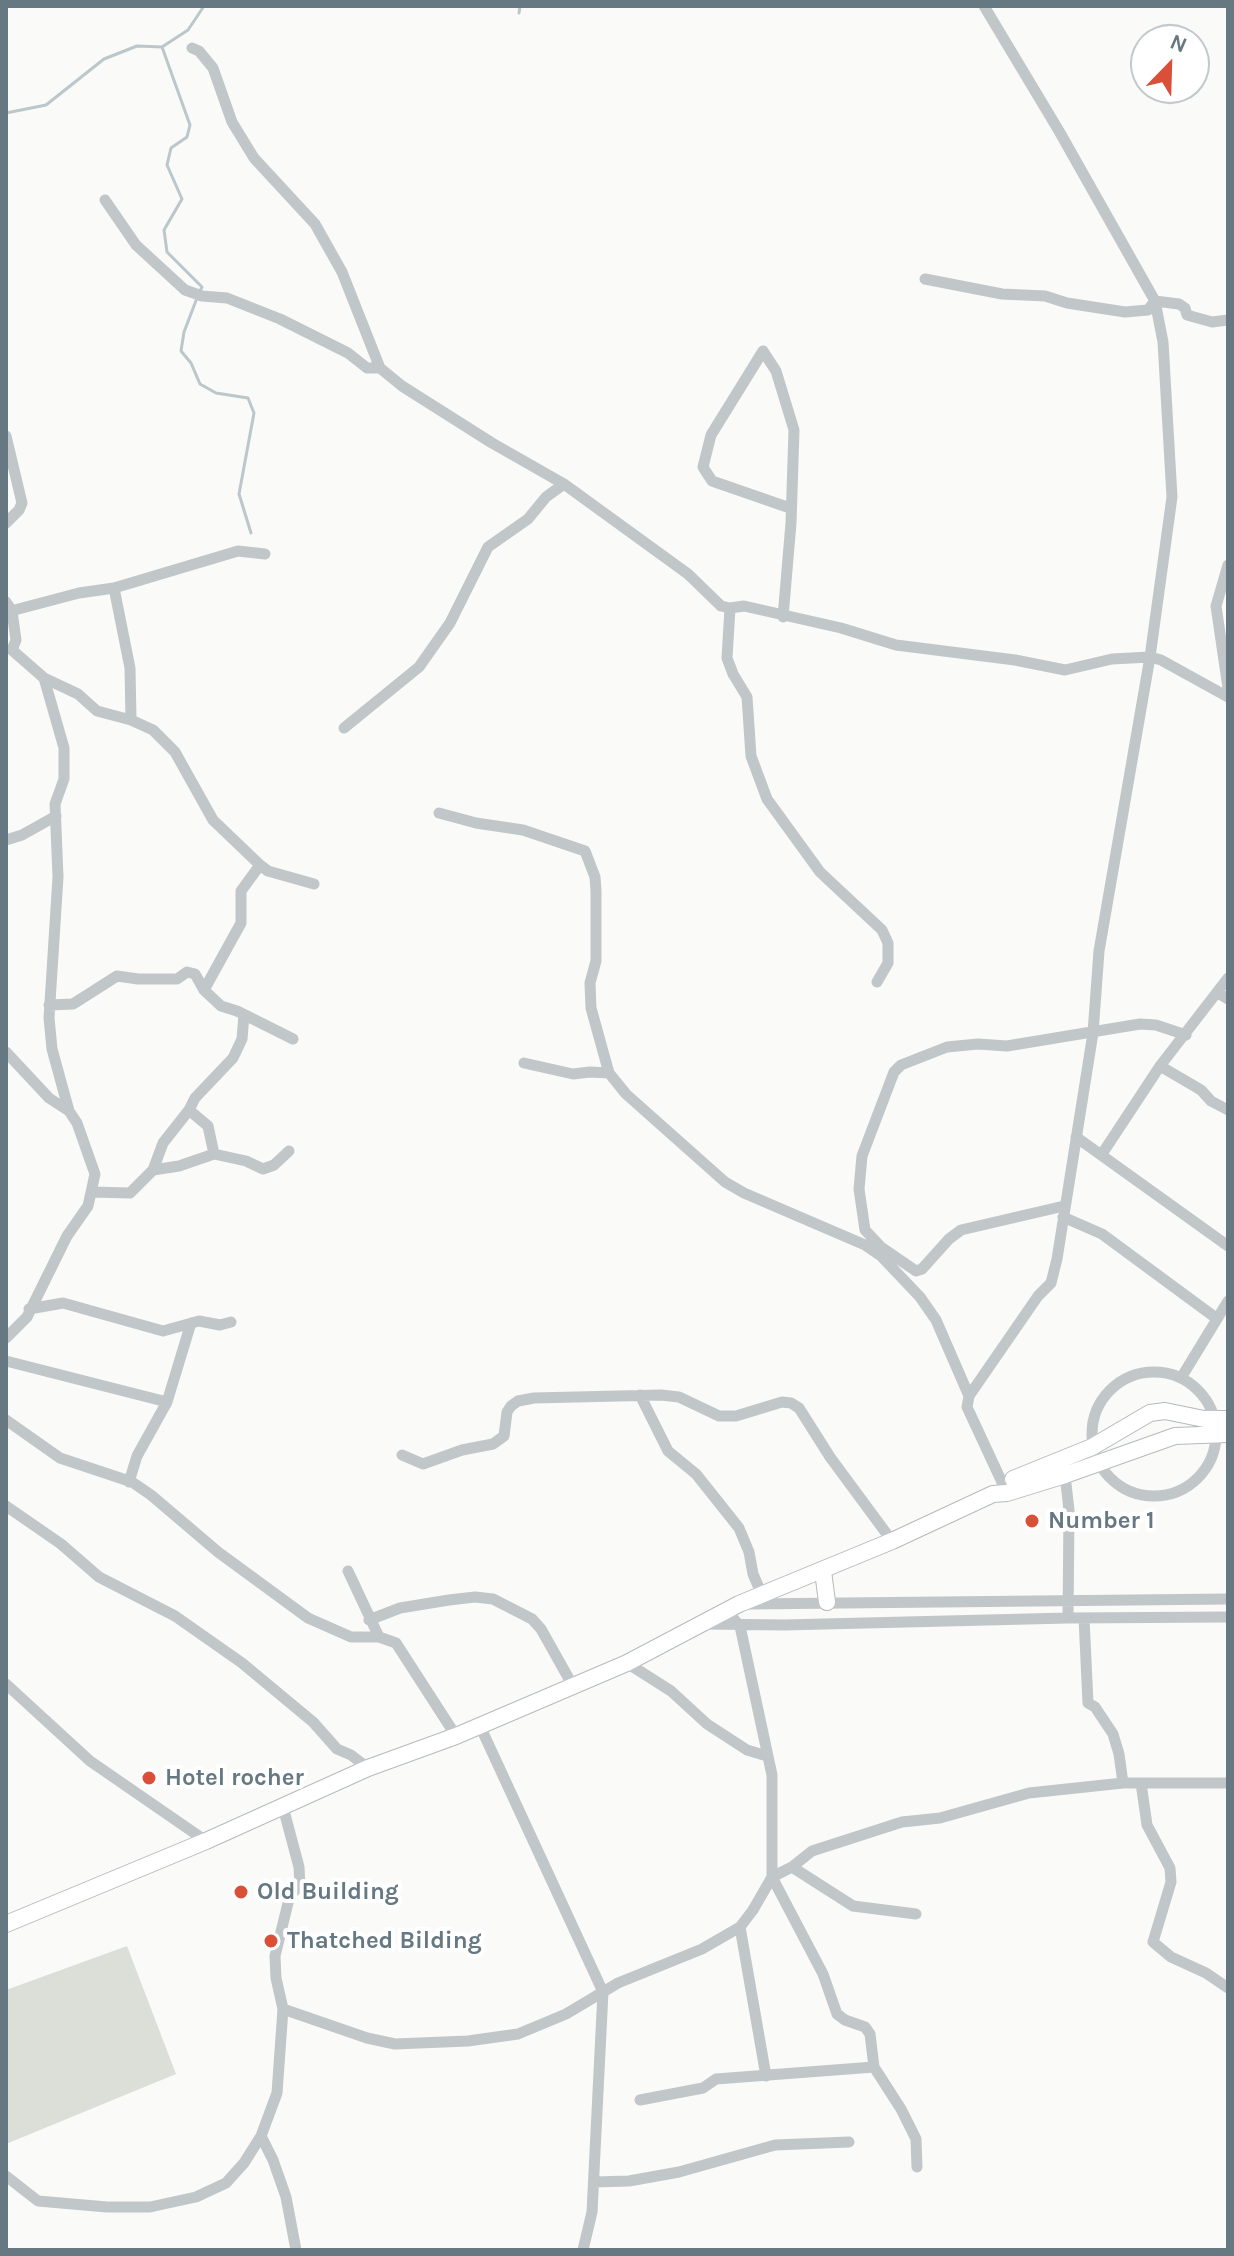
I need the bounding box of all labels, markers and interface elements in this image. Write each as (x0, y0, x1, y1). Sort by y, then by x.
north arrow (1130, 24, 1210, 104)
text: N (1166, 29, 1191, 59)
place label: Number 1 (1048, 1507, 1155, 1535)
marker: Number 1 (1023, 1512, 1041, 1530)
place label: Hotel rocher (165, 1764, 304, 1792)
marker: Hotel rocher (140, 1769, 158, 1787)
place label: Old Building (257, 1878, 399, 1906)
marker: Old Building (232, 1883, 250, 1901)
place label: Thatched Bilding (287, 1927, 482, 1955)
marker: Thatched Bilding (262, 1932, 280, 1950)

